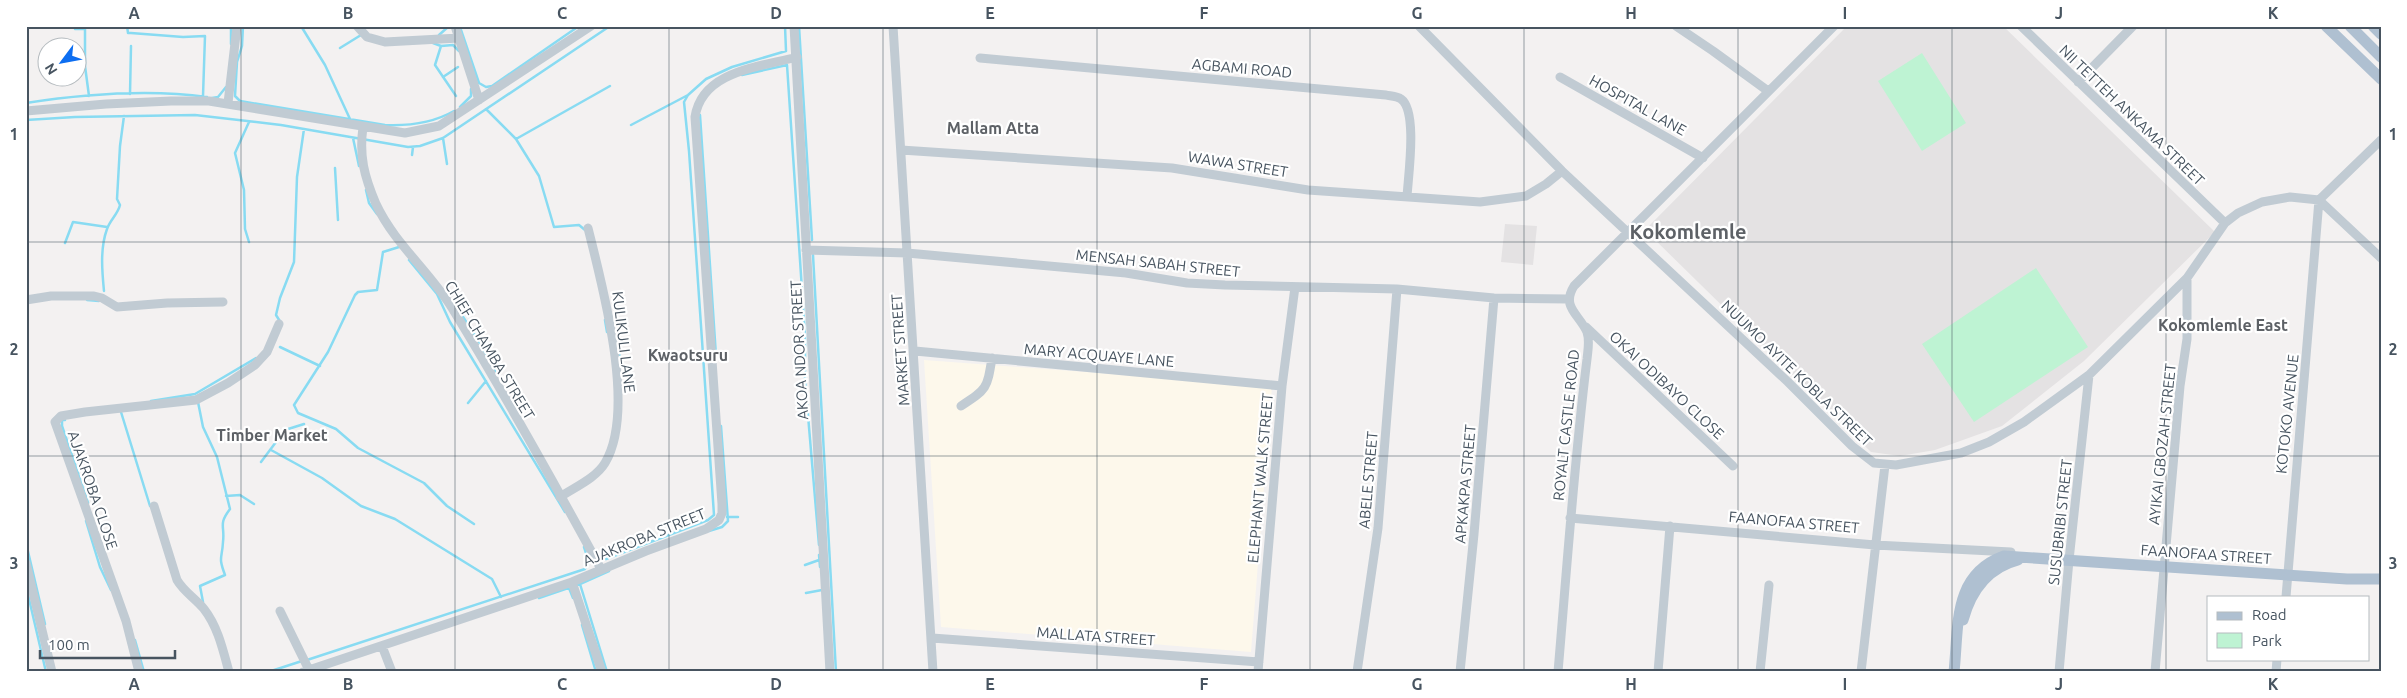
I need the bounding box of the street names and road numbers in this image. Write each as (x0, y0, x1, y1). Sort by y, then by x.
street label: NII TETTEH ANKAMA STREET (2056, 41, 2208, 189)
street label: AGBAMI ROAD (1191, 55, 1293, 81)
street label: HOSPITAL LANE (1587, 71, 1689, 139)
street label: WAWA STREET (1187, 148, 1290, 180)
street label: MENSAH SABAH STREET (1075, 246, 1242, 280)
street label: CHIEF CHAMBA STREET (442, 277, 539, 423)
street label: AKOA NDOR STREET (787, 279, 811, 420)
street label: KULIKULI LANE (609, 290, 639, 394)
street label: MARKET STREET (888, 293, 912, 407)
street label: NUUMO AYITE KOBLA STREET (1718, 297, 1876, 450)
street label: OKAI ODIBAYO CLOSE (1606, 328, 1728, 442)
street label: MARY ACQUAYE LANE (1023, 340, 1175, 370)
street label: ROYALT CASTLE ROAD (1550, 348, 1582, 502)
street label: KOTOKO AVENUE (2272, 353, 2302, 475)
street label: AYIKAI GBOZAH STREET (2145, 362, 2179, 525)
street label: ELEPHANT WALK STREET (1244, 392, 1276, 564)
street label: APKAKPA STREET (1451, 423, 1479, 544)
street label: AJAKROBA CLOSE (65, 428, 121, 552)
street label: ABELE STREET (1355, 430, 1381, 529)
street label: SUSUBRIBI STREET (2045, 458, 2075, 586)
street label: AJAKROBA STREET (580, 504, 708, 569)
street label: FAANOFAA STREET (1728, 508, 1861, 536)
street label: FAANOFAA STREET (2140, 541, 2273, 567)
street label: MALLATA STREET (1036, 623, 1157, 649)

